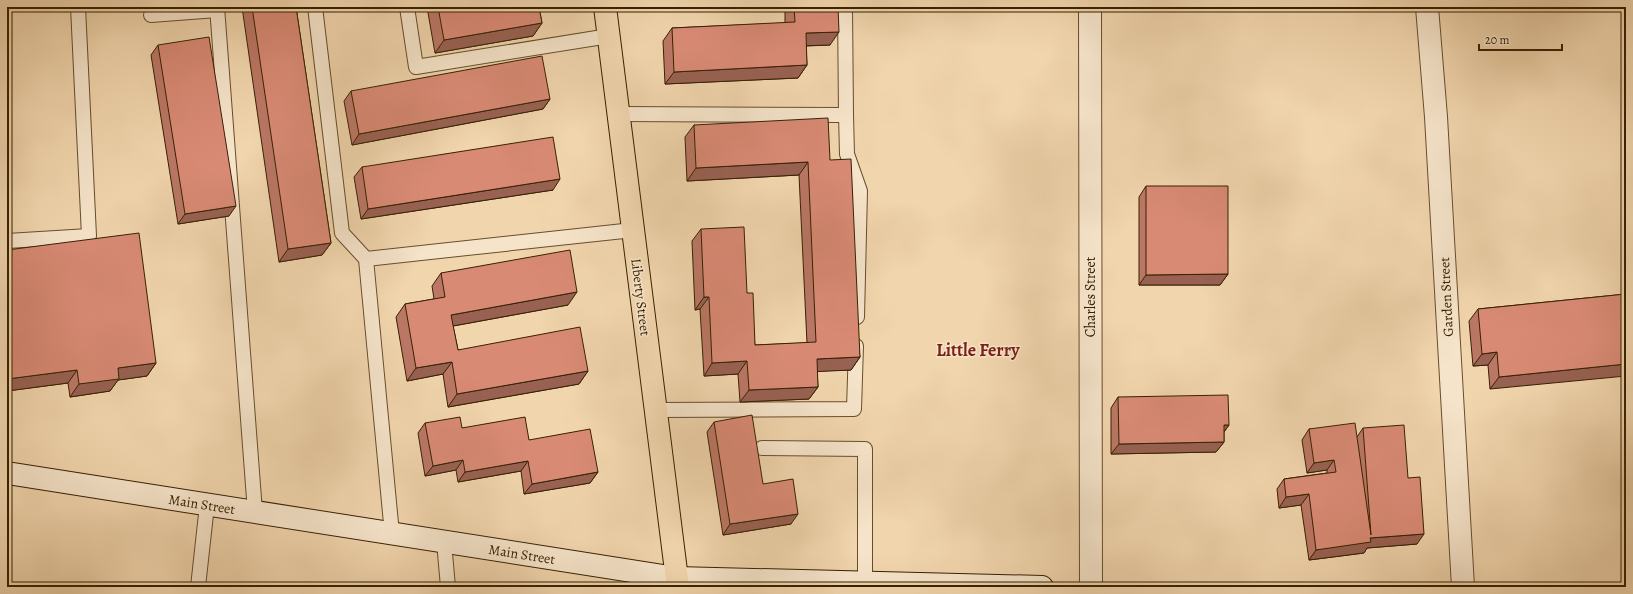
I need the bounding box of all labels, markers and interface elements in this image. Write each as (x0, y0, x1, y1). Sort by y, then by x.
scale bar (1479, 26, 1562, 52)
text: 20 m (1485, 32, 1509, 48)
street label: Charles Street (1081, 256, 1100, 337)
street label: Garden Street (1435, 256, 1458, 337)
street label: Liberty Street (626, 257, 655, 337)
district label: Little Ferry (936, 338, 1020, 362)
street label: Main Street (167, 490, 237, 519)
street label: Main Street (487, 540, 557, 569)

